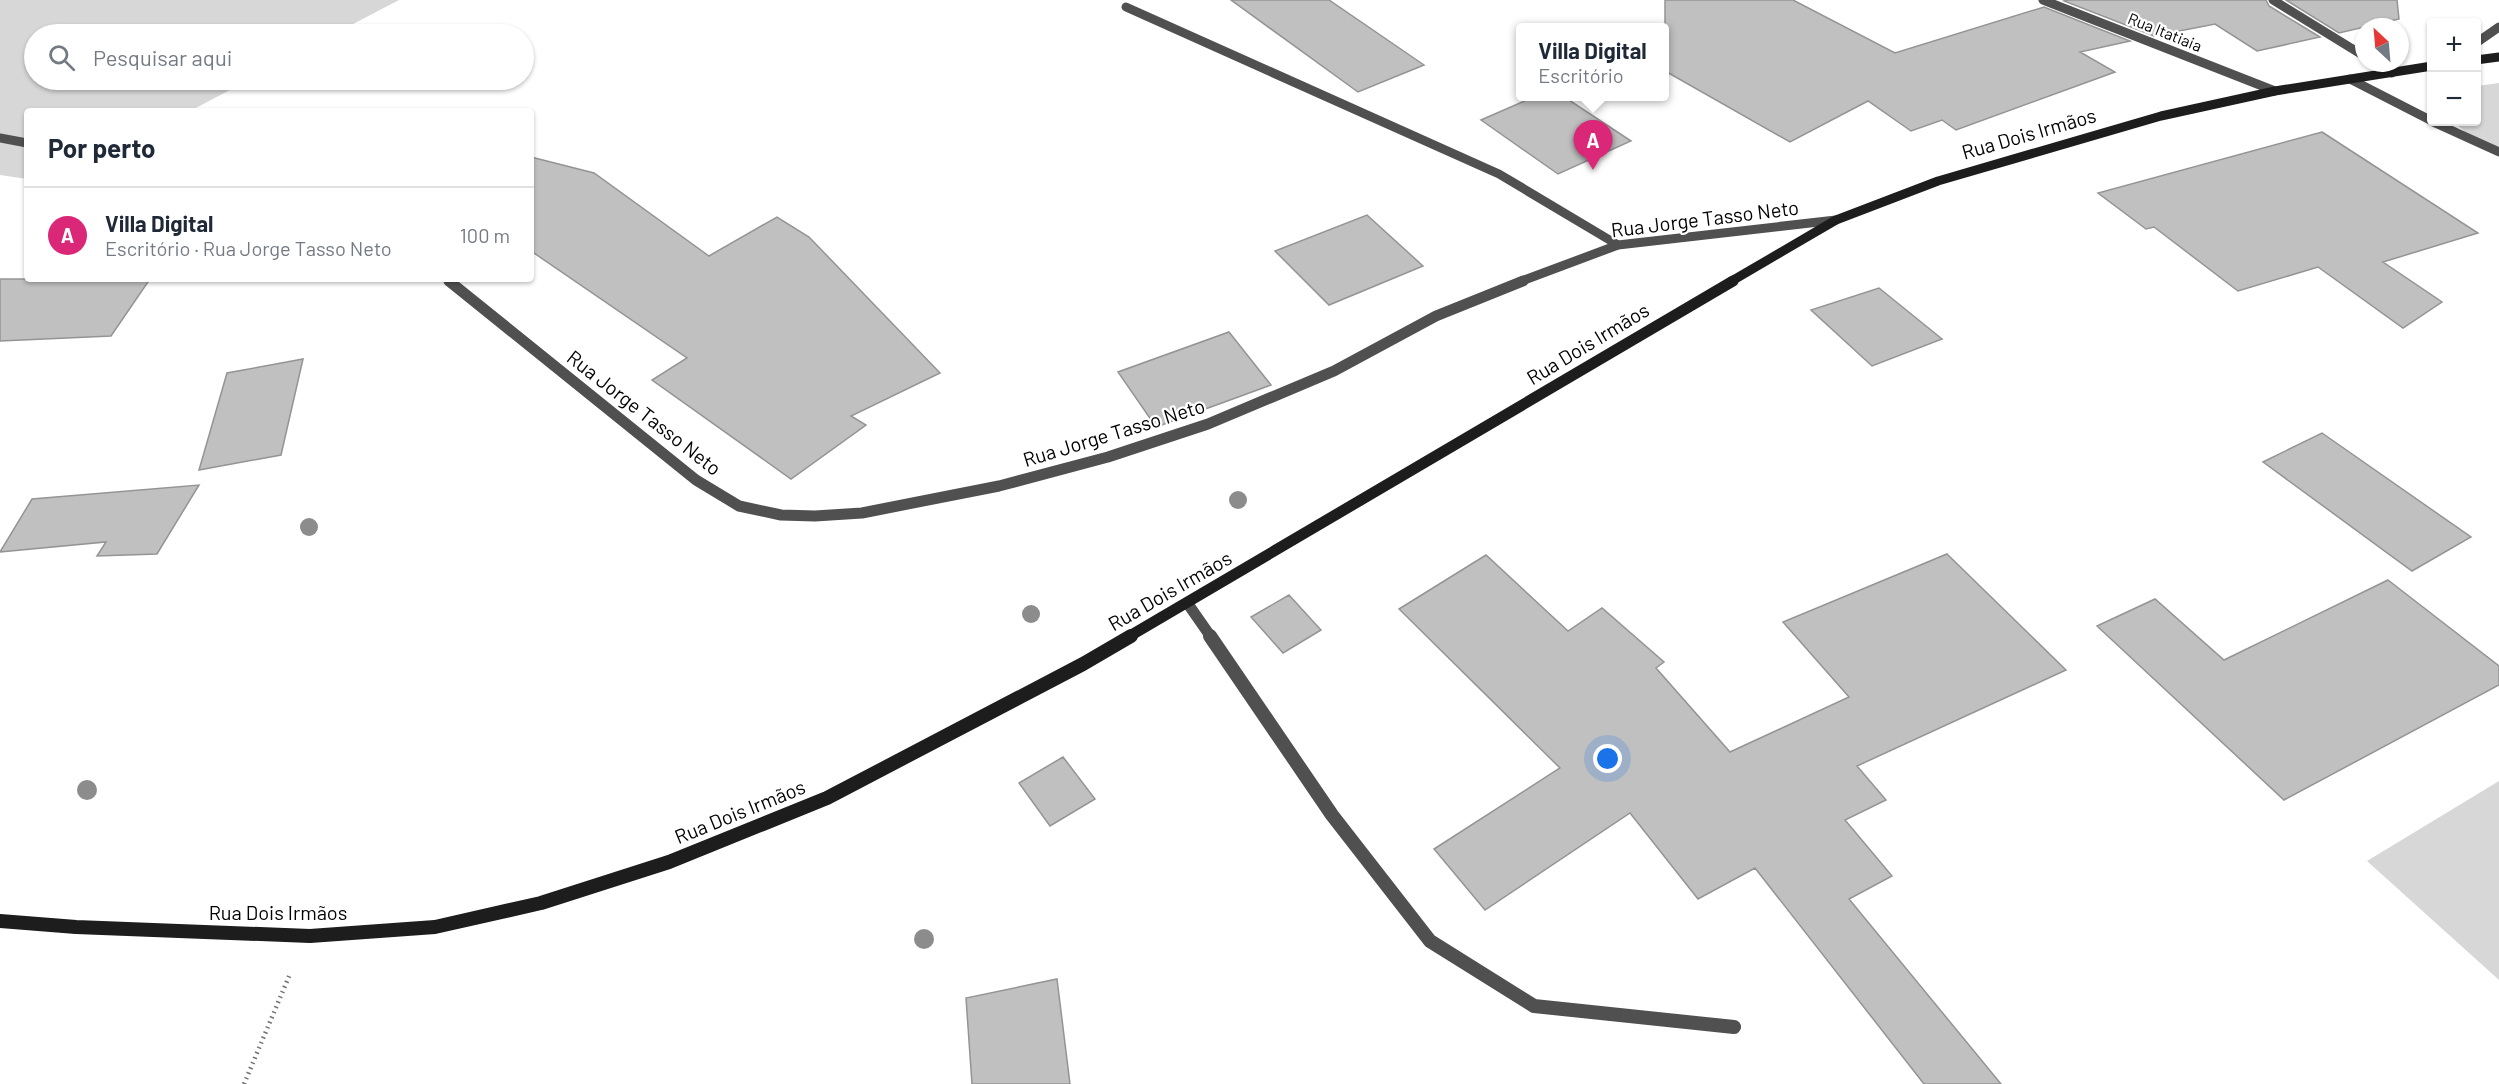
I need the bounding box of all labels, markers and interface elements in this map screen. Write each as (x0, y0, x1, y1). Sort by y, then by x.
street label: Rua Itatiaia (2125, 8, 2205, 55)
north arrow (2355, 18, 2409, 72)
map controls (2427, 18, 2481, 126)
button: + (2427, 18, 2481, 72)
popup (1516, 23, 1669, 101)
search box (24, 24, 534, 90)
text: Villa Digital (1538, 37, 1647, 63)
icon: search (45, 41, 78, 74)
text: Pesquisar aqui (93, 44, 232, 70)
text: Escritório (1538, 63, 1624, 87)
button: − (2427, 72, 2481, 126)
street label: Rua Dois Irmãos (1959, 102, 2099, 164)
pin: A (1574, 120, 1612, 170)
text: Por perto (48, 132, 156, 163)
street label: Rua Jorge Tasso Neto (1610, 195, 1800, 241)
text: Villa Digital (105, 210, 213, 236)
text: A (61, 223, 74, 247)
text: 100 m (460, 223, 510, 247)
text: Escritório · Rua Jorge Tasso Neto (105, 236, 392, 260)
street label: Rua Dois Irmãos (1522, 297, 1653, 389)
street label: Rua Jorge Tasso Neto (563, 345, 727, 480)
street label: Rua Jorge Tasso Neto (1020, 393, 1208, 471)
street label: Rua Dois Irmãos (1103, 545, 1236, 635)
your location (1593, 744, 1622, 773)
street label: Rua Dois Irmãos (671, 774, 808, 848)
street label: Rua Dois Irmãos (209, 900, 347, 924)

